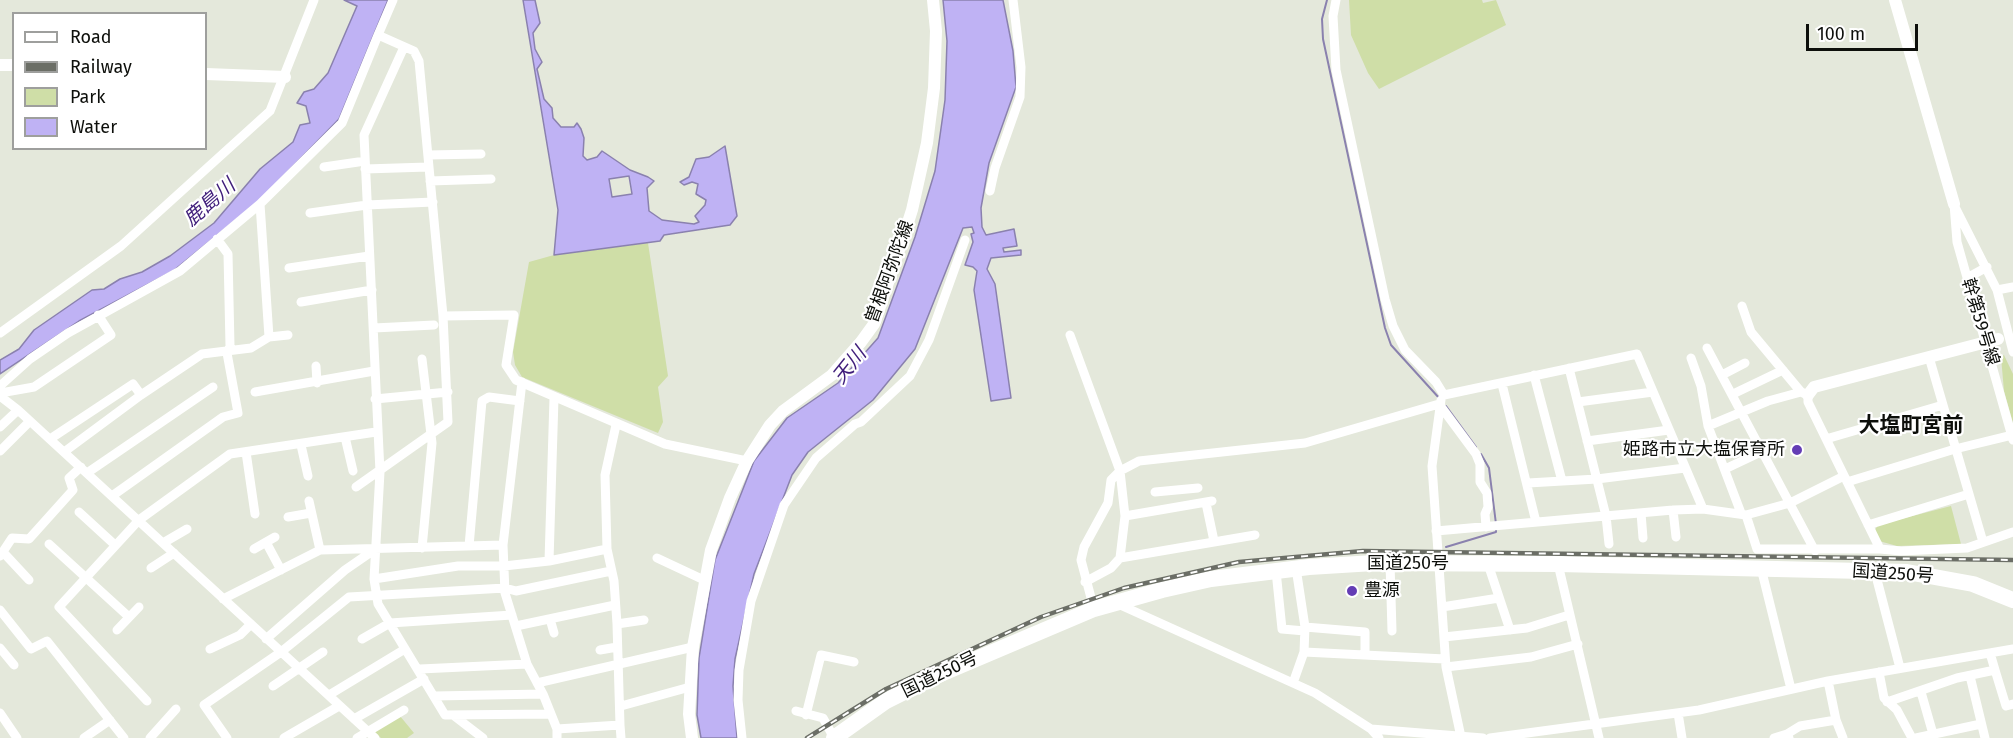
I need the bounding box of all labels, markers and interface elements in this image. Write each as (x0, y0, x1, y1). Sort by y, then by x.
legend (12, 12, 207, 150)
scale bar (1809, 12, 1922, 50)
text: 100 m (1817, 23, 1865, 45)
text: Road (70, 26, 112, 48)
text: Railway (70, 56, 132, 78)
text: Park (70, 86, 105, 108)
text: Water (70, 116, 117, 138)
water label: 鹿島川 (179, 174, 241, 232)
street label: 曽根阿弥陀線 (861, 218, 919, 326)
street label: 幹第59号線 (1956, 276, 2004, 368)
water label: 天川 (828, 343, 872, 389)
district label: 大塩町宮前 (1859, 413, 1963, 439)
place label: 姫路市立大塩保育所 (1623, 439, 1785, 461)
marker: 姫路市立大塩保育所 (1790, 443, 1804, 457)
street label: 国道250号 (1367, 553, 1449, 575)
street label: 国道250号 (1851, 560, 1935, 588)
place label: 豊源 (1364, 580, 1400, 602)
marker: 豊源 (1345, 584, 1359, 598)
street label: 国道250号 (898, 647, 982, 703)

